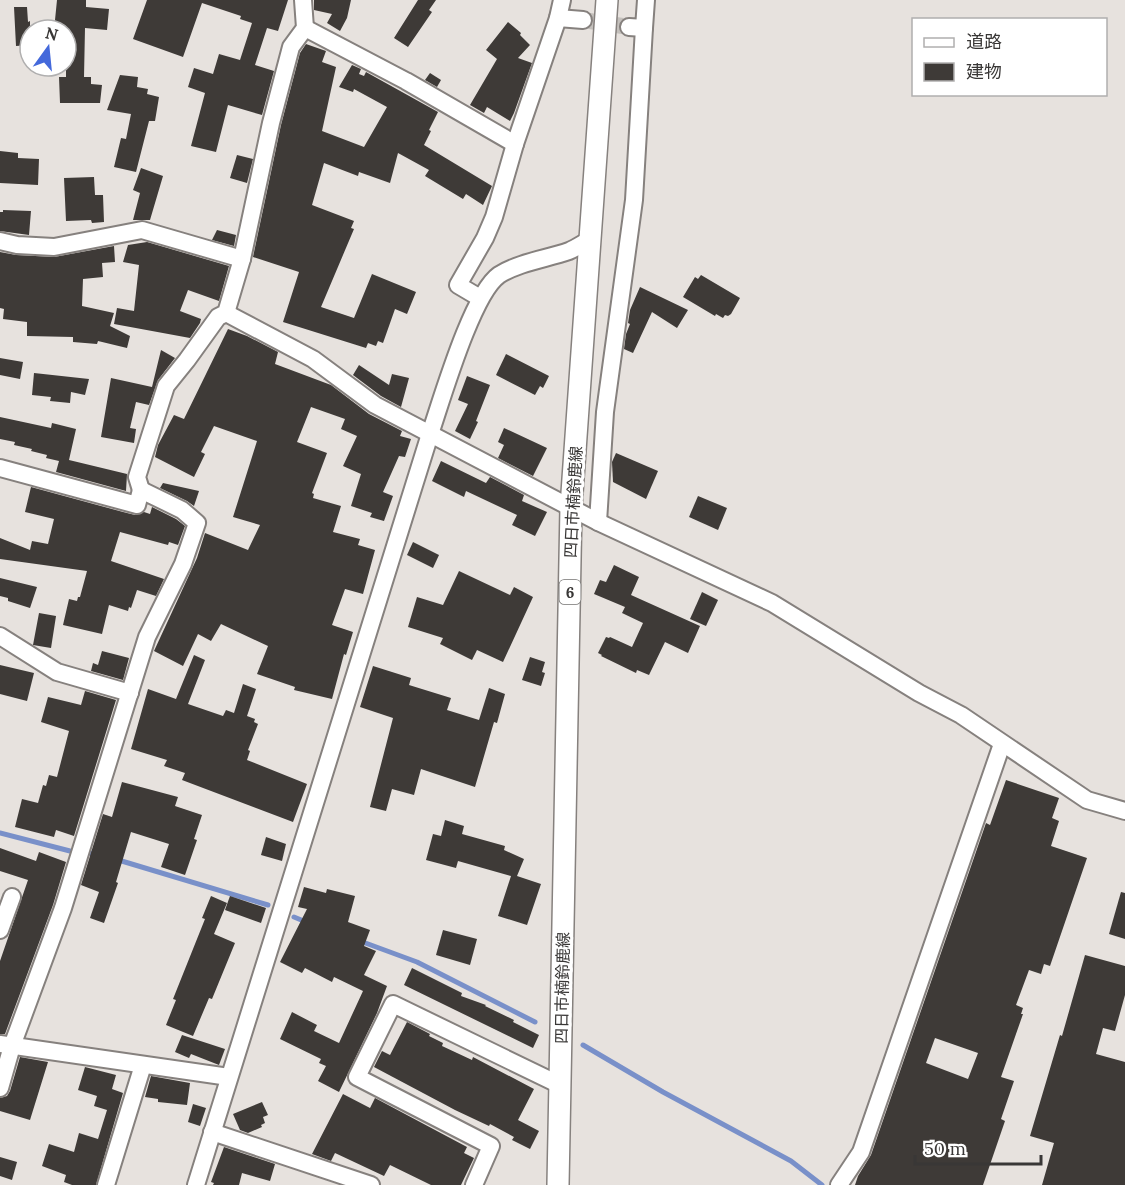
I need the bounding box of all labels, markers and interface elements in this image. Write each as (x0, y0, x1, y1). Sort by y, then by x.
north arrow (18, 18, 78, 78)
legend (912, 18, 1107, 96)
text: N (43, 22, 60, 45)
text: 道路 (966, 30, 1002, 53)
text: 建物 (966, 60, 1002, 83)
street label: 四日市楠鈴鹿線 (560, 446, 586, 558)
road number: 6 (560, 580, 580, 604)
street label: 四日市楠鈴鹿線 (551, 932, 573, 1044)
scale bar (915, 1128, 1041, 1166)
text: 50 m (924, 1137, 966, 1160)

